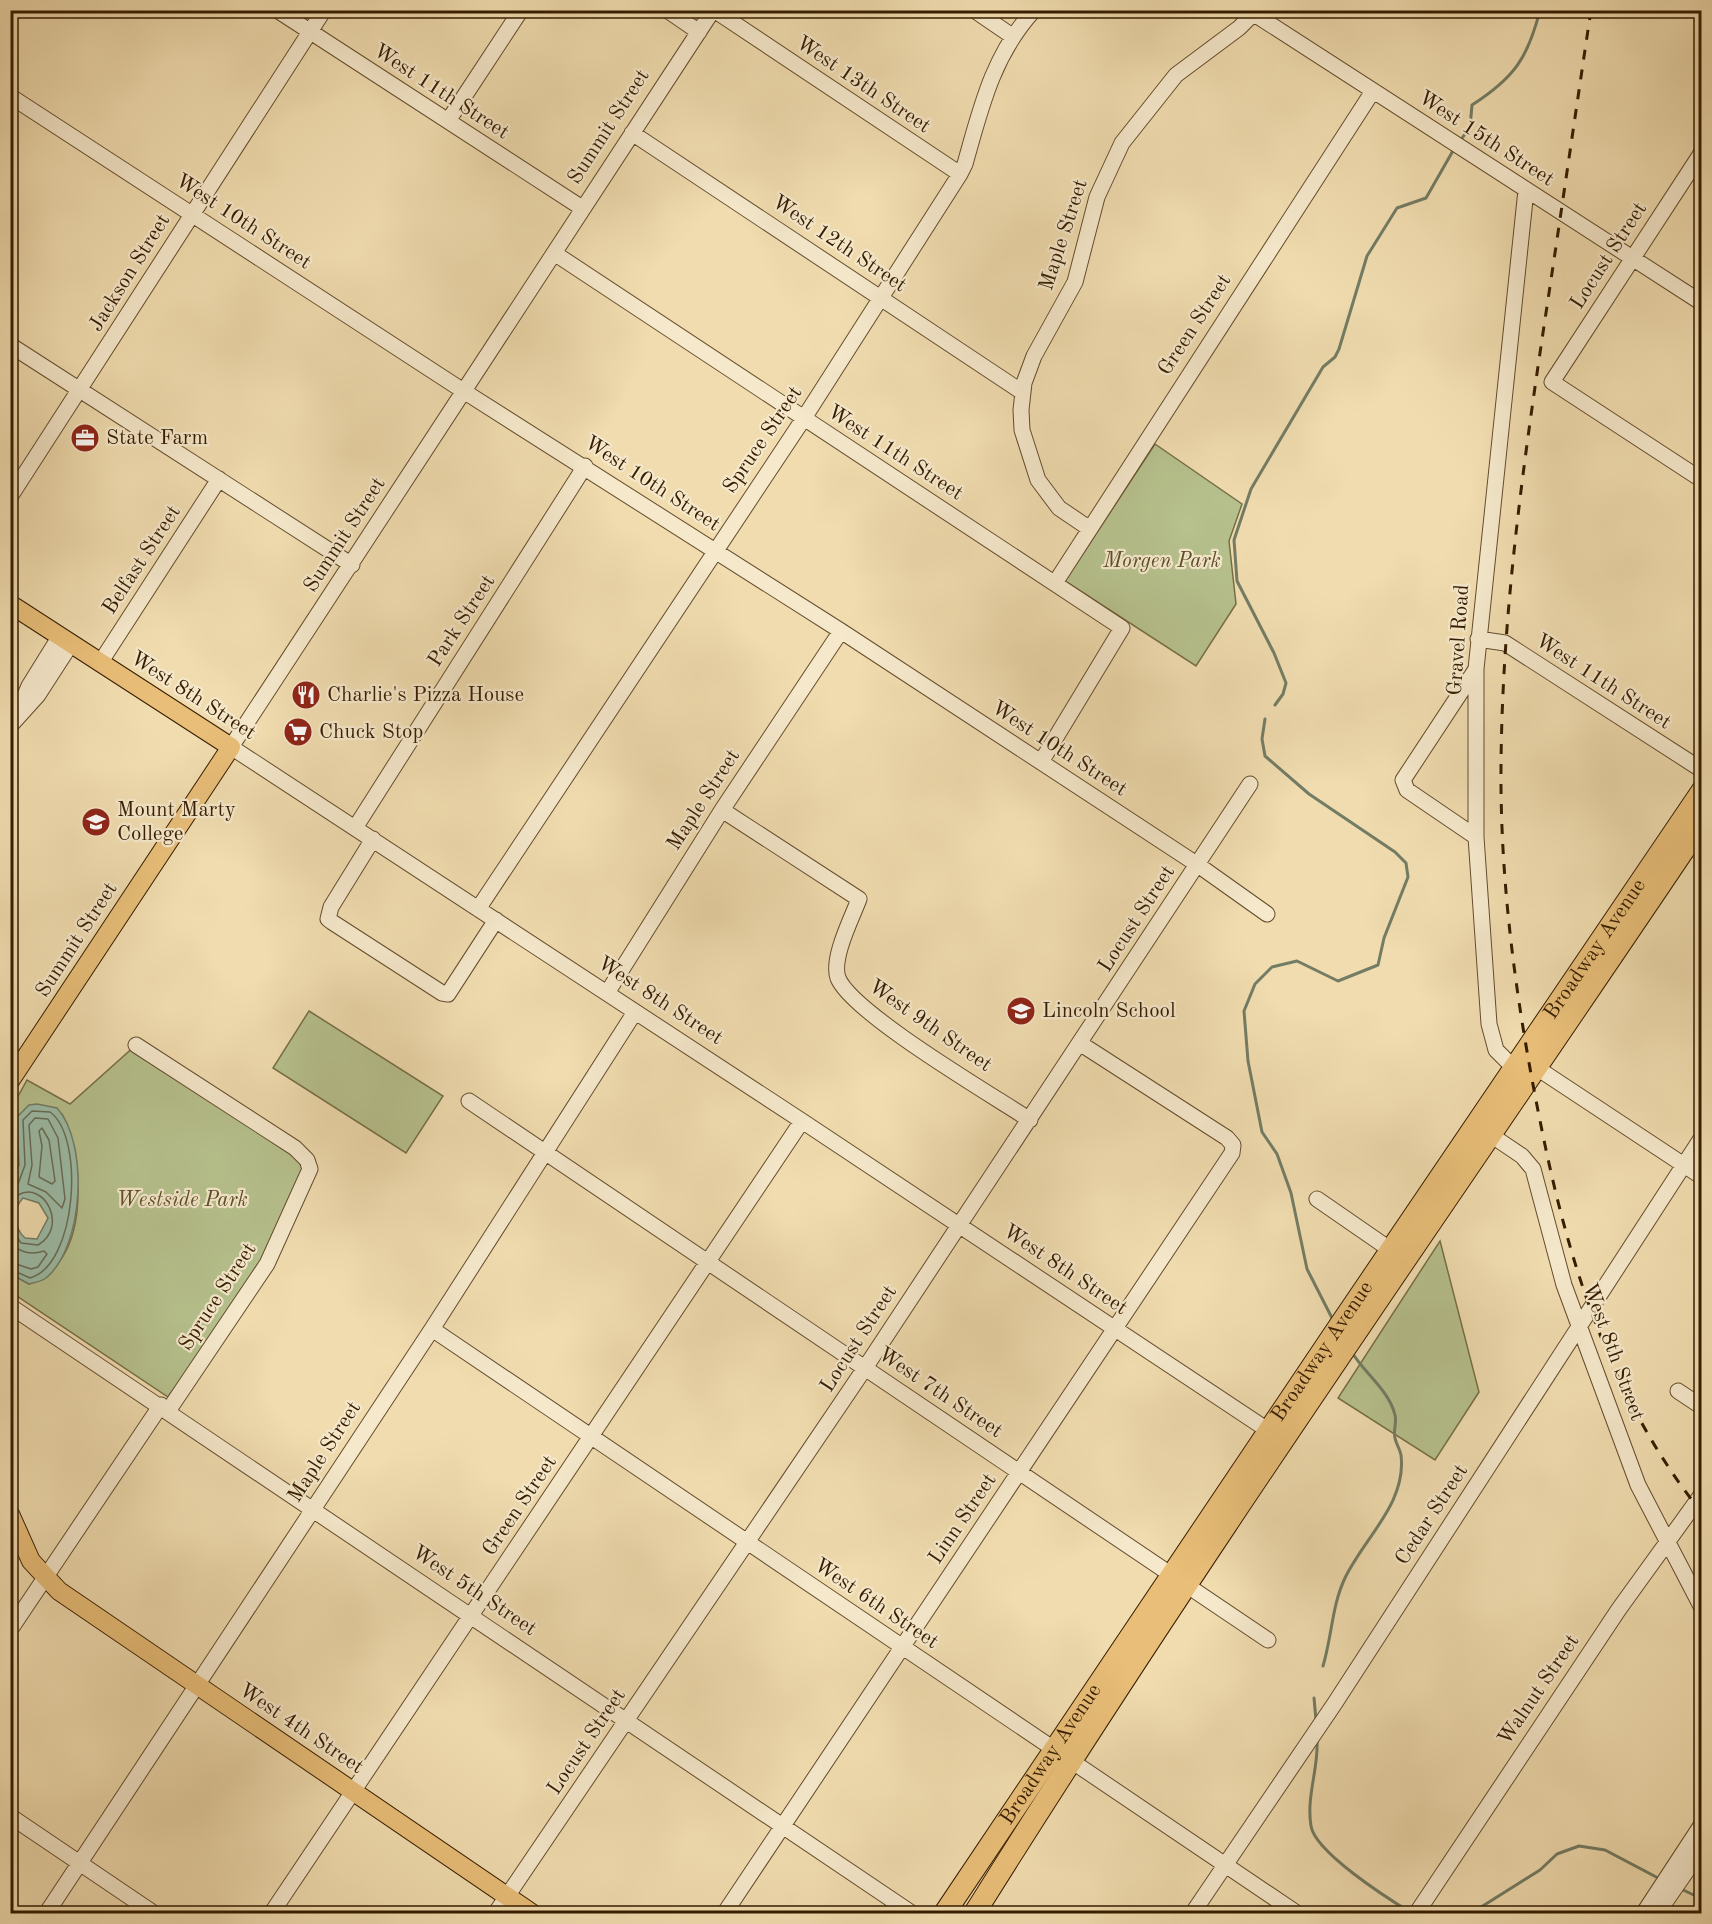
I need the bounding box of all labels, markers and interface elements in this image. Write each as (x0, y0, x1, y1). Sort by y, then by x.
street label: West 13th Street (792, 32, 934, 138)
street label: West 11th Street (369, 40, 513, 144)
street label: Summit Street (564, 66, 654, 188)
street label: West 15th Street (1414, 87, 1558, 191)
street label: West 10th Street (171, 170, 315, 274)
street label: Maple Street (1036, 177, 1092, 293)
street label: West 12th Street (768, 191, 910, 297)
street label: Locust Street (1567, 199, 1651, 313)
street label: Jackson Street (86, 211, 174, 335)
street label: Green Street (1155, 271, 1235, 379)
street label: Spruce Street (720, 383, 806, 497)
street label: West 11th Street (823, 401, 967, 505)
office icon: State Farm (69, 422, 101, 454)
place label: State Farm (106, 428, 208, 449)
street label: West 10th Street (580, 432, 724, 536)
street label: Summit Street (300, 474, 390, 596)
street label: Belfast Street (99, 502, 185, 618)
park label: Morgen Park (1102, 551, 1221, 572)
street label: Park Street (425, 571, 499, 671)
street label: Gravel Road (1445, 584, 1473, 696)
street label: West 11th Street (1531, 630, 1675, 734)
street label: West 8th Street (127, 648, 259, 744)
restaurant icon: Charlie's Pizza House (290, 679, 322, 711)
place label: Charlie's Pizza House (327, 685, 524, 706)
street label: West 10th Street (987, 697, 1131, 801)
supermarket icon: Chuck Stop (282, 716, 314, 748)
place label: Chuck Stop (319, 722, 423, 743)
street label: Maple Street (664, 746, 744, 854)
place label: Mount Marty College (117, 800, 236, 845)
school or university icon: Mount Marty College (80, 806, 112, 838)
street label: Locust Street (1095, 862, 1179, 976)
street label: Broadway Avenue (1540, 875, 1650, 1023)
street label: Summit Street (32, 879, 122, 1001)
street label: West 8th Street (594, 953, 726, 1049)
street label: West 9th Street (865, 976, 995, 1076)
school or university icon: Lincoln School (1005, 995, 1037, 1027)
place label: Lincoln School (1042, 1001, 1176, 1022)
park label: Westside Park (116, 1190, 248, 1211)
street label: West 8th Street (999, 1221, 1131, 1319)
street label: Spruce Street (175, 1239, 261, 1355)
street label: Broadway Avenue (1267, 1277, 1377, 1425)
street label: West 8th Street (1578, 1280, 1648, 1424)
street label: Locust Street (817, 1282, 901, 1396)
street label: West 7th Street (874, 1344, 1006, 1442)
street label: Maple Street (285, 1398, 365, 1506)
street label: Green Street (479, 1452, 561, 1560)
street label: Cedar Street (1392, 1461, 1472, 1569)
street label: Linn Street (925, 1470, 1001, 1568)
street label: West 5th Street (408, 1542, 540, 1640)
street label: West 6th Street (810, 1555, 942, 1653)
street label: Walnut Street (1494, 1631, 1584, 1749)
street label: West 4th Street (235, 1680, 367, 1778)
street label: Broadway Avenue (996, 1680, 1105, 1828)
street label: Locust Street (544, 1685, 630, 1799)

